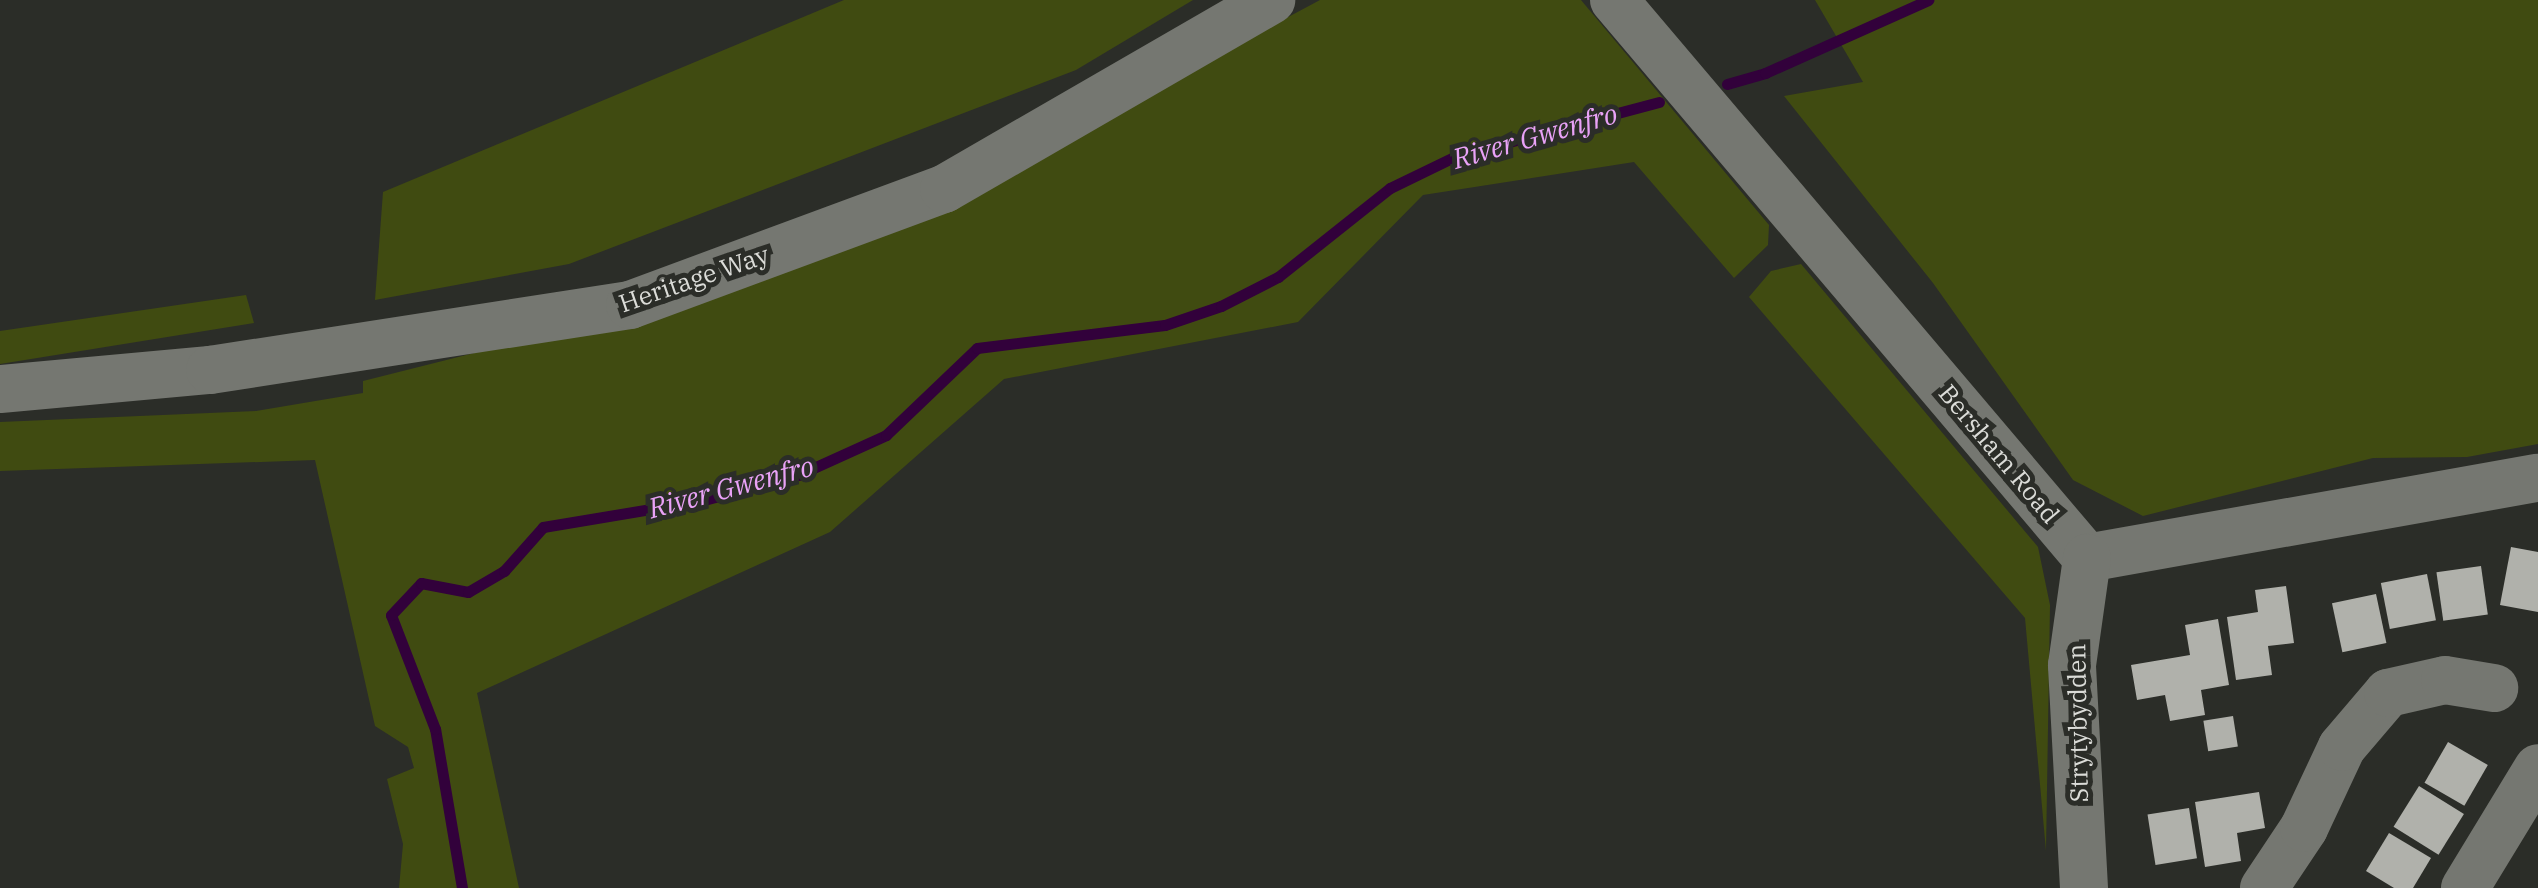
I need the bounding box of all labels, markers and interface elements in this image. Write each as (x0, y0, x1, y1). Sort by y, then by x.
water label: River Gwenfro (1449, 96, 1621, 176)
street label: Heritage Way (615, 239, 773, 319)
street label: Bersham Road (1932, 379, 2066, 529)
water label: River Gwenfro (645, 449, 817, 525)
street label: Strytybydden (2062, 643, 2094, 803)

